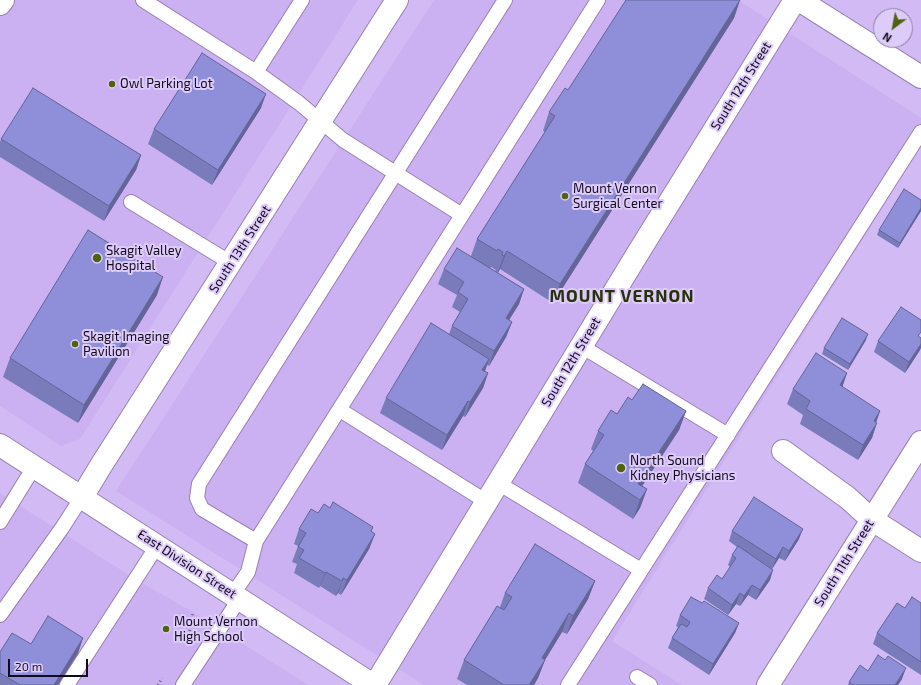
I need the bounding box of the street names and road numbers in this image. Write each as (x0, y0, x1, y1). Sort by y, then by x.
street label: South 12th Street (707, 39, 775, 133)
street label: South 13th Street (206, 202, 274, 296)
street label: South 12th Street (538, 314, 604, 410)
street label: South 11th Street (811, 517, 877, 609)
street label: East Division Street (135, 526, 239, 602)

